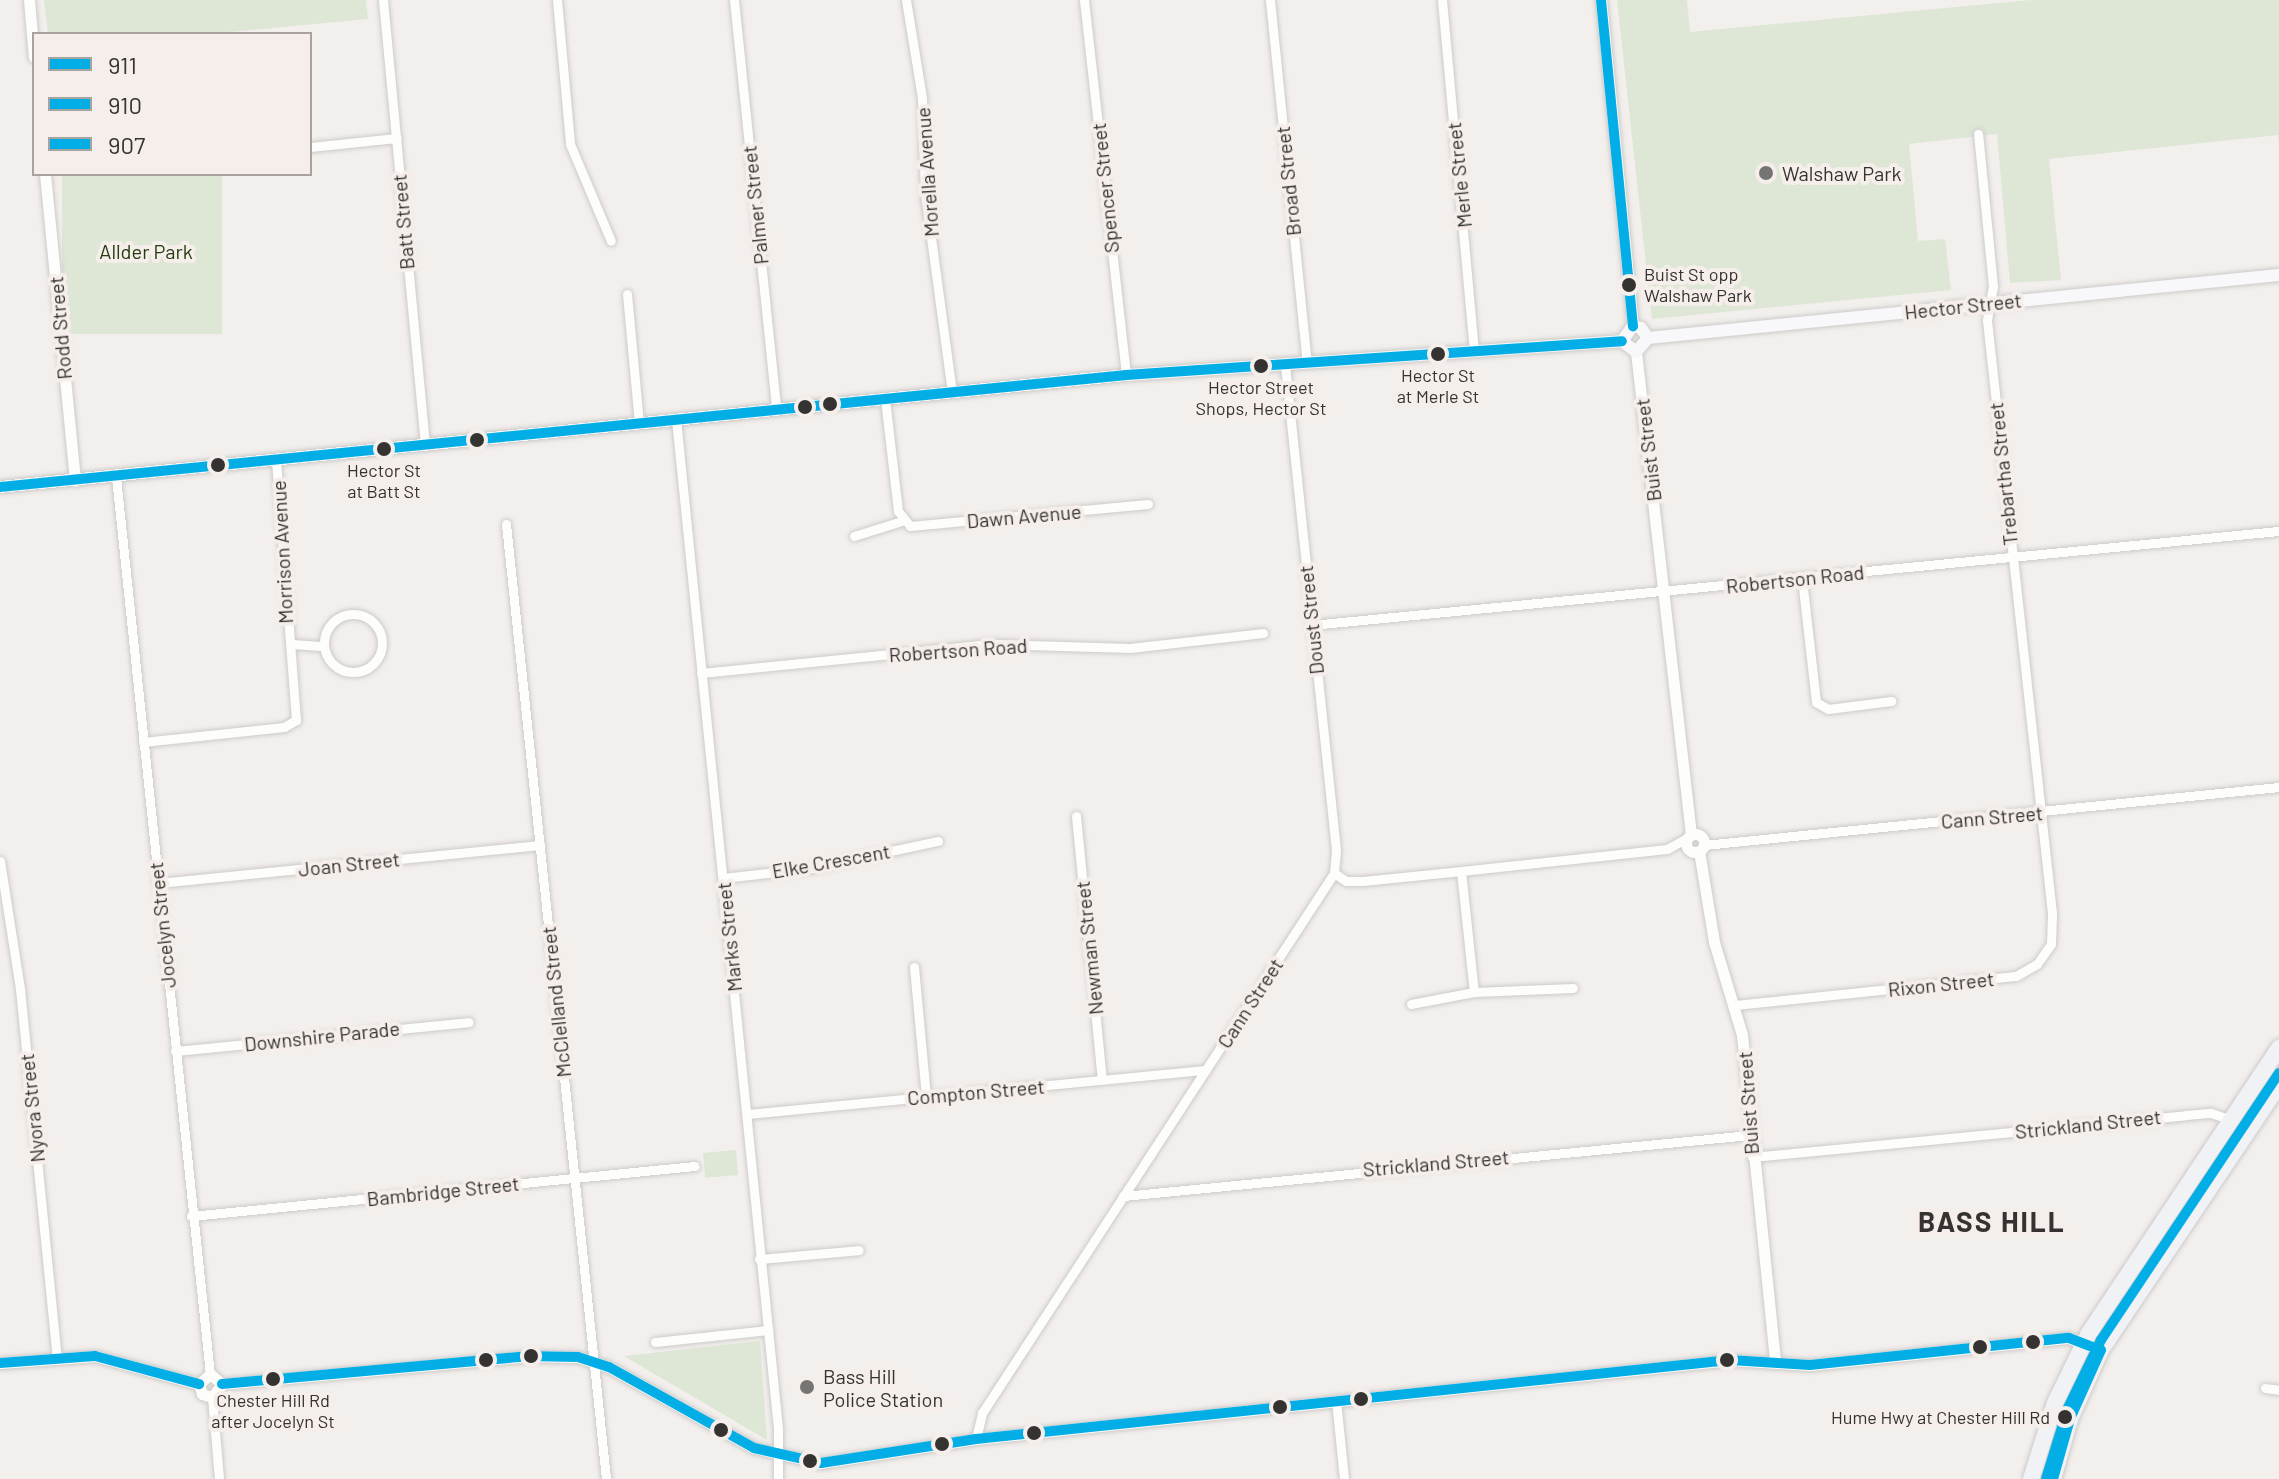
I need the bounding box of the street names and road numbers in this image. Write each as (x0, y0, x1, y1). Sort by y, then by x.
street label: Morella Avenue (910, 106, 944, 238)
street label: Merle Street (1442, 121, 1476, 229)
street label: Spencer Street (1086, 122, 1124, 254)
street label: Broad Street (1270, 125, 1306, 237)
street label: Palmer Street (737, 144, 773, 266)
street label: Batt Street (387, 173, 419, 271)
street label: Rodd Street (44, 275, 76, 381)
street label: Hector Street (1903, 288, 2023, 324)
street label: Buist Street (1630, 397, 1666, 503)
street label: Trebartha Street (1984, 401, 2022, 547)
street label: Morrison Avenue (266, 480, 298, 624)
street label: Dawn Avenue (966, 499, 1082, 533)
street label: Robertson Road (1725, 560, 1865, 598)
street label: Doust Street (1293, 564, 1329, 676)
street label: Robertson Road (888, 633, 1028, 667)
street label: Cann Street (1940, 801, 2044, 833)
street label: Elke Crescent (770, 839, 892, 883)
street label: Joan Street (297, 847, 401, 881)
street label: Jocelyn Street (143, 861, 181, 989)
street label: Newman Street (1070, 880, 1108, 1016)
street label: Marks Street (711, 881, 747, 993)
street label: McClelland Street (536, 925, 576, 1079)
street label: Cann Street (1212, 954, 1288, 1052)
street label: Rixon Street (1887, 966, 1995, 1002)
street label: Downshire Parade (243, 1016, 401, 1056)
street label: Buist Street (1732, 1051, 1764, 1155)
street label: Nyora Street (14, 1052, 50, 1164)
street label: Compton Street (906, 1074, 1046, 1110)
street label: Strickland Street (2014, 1104, 2162, 1144)
street label: Strickland Street (1362, 1145, 1510, 1181)
street label: Bambridge Street (365, 1171, 521, 1211)

